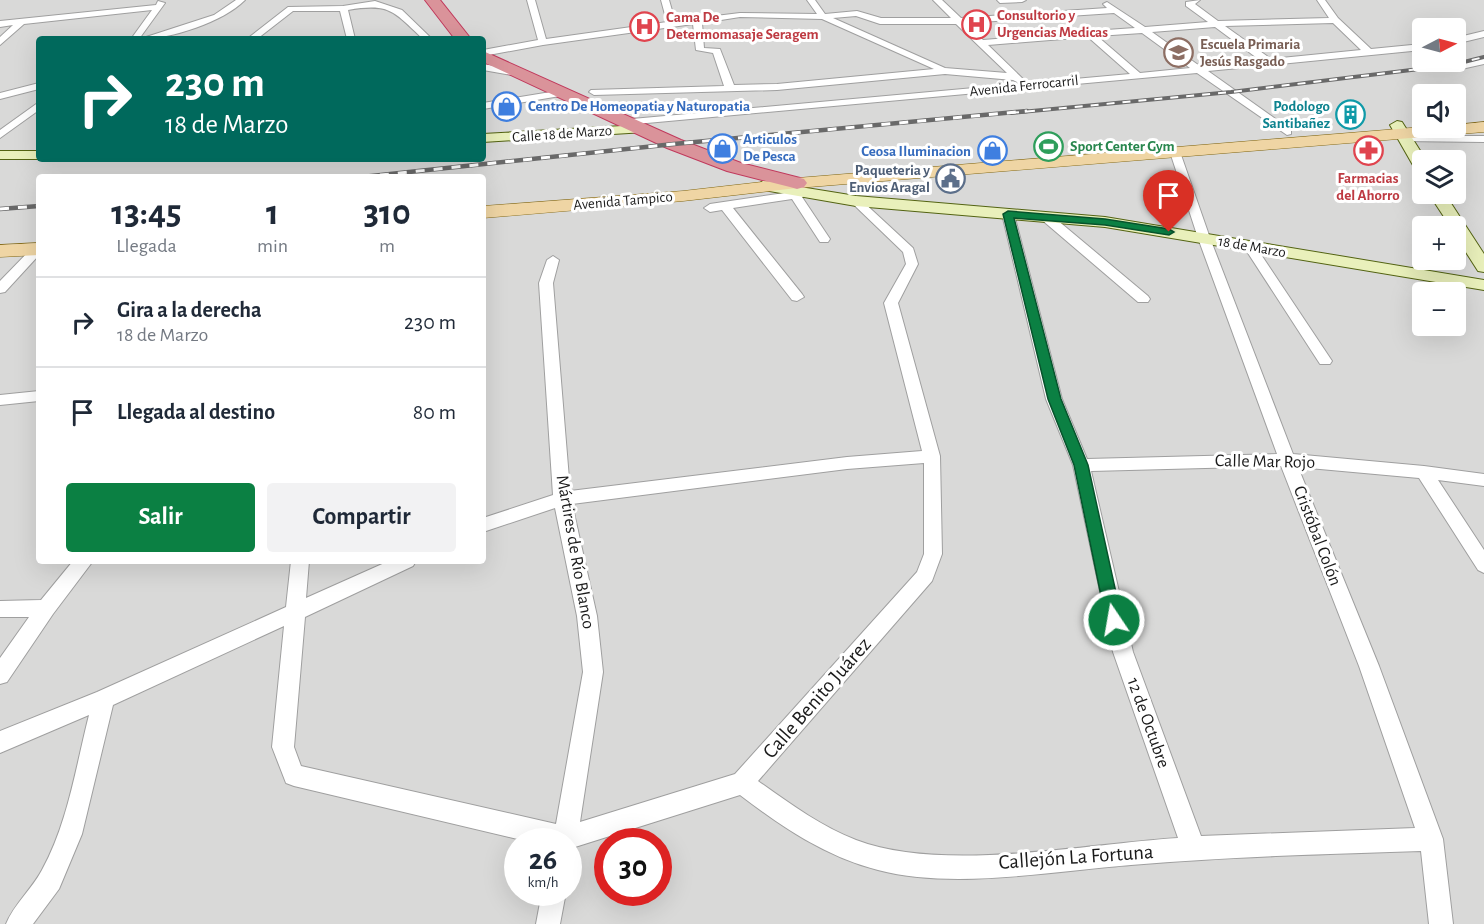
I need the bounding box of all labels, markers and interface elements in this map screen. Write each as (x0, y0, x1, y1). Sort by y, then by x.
hospital icon: Consultorio y Urgencias Medicas (960, 8, 992, 40)
place label: Consultorio y Urgencias Medicas (997, 8, 1108, 40)
hospital icon: Cama De Determomasaje Seragem (629, 10, 661, 42)
place label: Cama De Determomasaje Seragem (666, 10, 819, 42)
north arrow (1412, 18, 1466, 72)
map controls (1412, 18, 1466, 336)
school or university icon: Escuela Primaria Jesús Rasgado (1163, 37, 1195, 69)
place label: Escuela Primaria Jesús Rasgado (1200, 37, 1300, 69)
icon: right (66, 60, 144, 138)
text: 230 m (165, 62, 265, 104)
street label: Avenida Ferrocarril (969, 73, 1079, 99)
button: sound (1412, 84, 1466, 138)
shop icon: Centro De Homeopatia y Naturopatia (491, 90, 523, 122)
place label: Centro De Homeopatia y Naturopatia (528, 99, 750, 114)
place label: Podologo Santibañez (1262, 99, 1330, 131)
building icon: Podologo Santibañez (1335, 99, 1367, 131)
text: 18 de Marzo (165, 111, 288, 138)
street label: Calle 18 de Marzo (512, 123, 612, 145)
sports icon: Sport Center Gym (1033, 130, 1065, 162)
shop icon: Articulos De Pesca (706, 132, 738, 164)
place label: Articulos De Pesca (743, 132, 797, 164)
shop icon: Ceosa Iluminacion (976, 135, 1008, 167)
pharmacy icon: Farmacias del Ahorro (1352, 135, 1384, 167)
place label: Sport Center Gym (1070, 139, 1175, 154)
place label: Ceosa Iluminacion (861, 144, 971, 159)
button: layers (1412, 150, 1466, 204)
place label: Paqueteria y Envios Aragal (849, 163, 930, 195)
public building icon: Paqueteria y Envios Aragal (935, 163, 967, 195)
pin (1143, 170, 1194, 232)
place label: Farmacias del Ahorro (1336, 171, 1400, 203)
icon: arrive (1152, 179, 1185, 212)
street label: Avenida Tampico (573, 189, 673, 213)
text: 13:45 (111, 195, 182, 231)
text: 1 (266, 195, 279, 231)
text: 310 (363, 195, 411, 231)
button: + (1412, 216, 1466, 270)
street label: 18 de Marzo (1217, 234, 1287, 260)
text: Llegada (116, 236, 177, 256)
text: min (257, 236, 288, 256)
text: m (379, 236, 395, 256)
button: − (1412, 282, 1466, 336)
text: Gira a la derecha (117, 299, 262, 321)
icon: right (66, 306, 99, 339)
text: 230 m (404, 311, 456, 333)
text: 18 de Marzo (117, 325, 208, 345)
icon: arrive (66, 396, 99, 429)
text: Llegada al destino (117, 401, 275, 423)
text: 80 m (413, 401, 456, 423)
street label: Calle Mar Rojo (1215, 452, 1316, 472)
street label: Mártires de Río Blanco (553, 474, 597, 630)
button: Salir (66, 483, 255, 552)
button: Compartir (267, 483, 456, 552)
street label: Cristóbal Colón (1290, 484, 1344, 588)
position arrow (1082, 588, 1146, 652)
street label: Calle Benito Juárez (759, 634, 875, 762)
street label: 12 de Octubre (1123, 676, 1173, 770)
speed limit sign: 30 (594, 828, 672, 906)
street label: Callejón La Fortuna (998, 841, 1155, 873)
text: 26 (529, 845, 557, 875)
text: km/h (528, 875, 558, 890)

